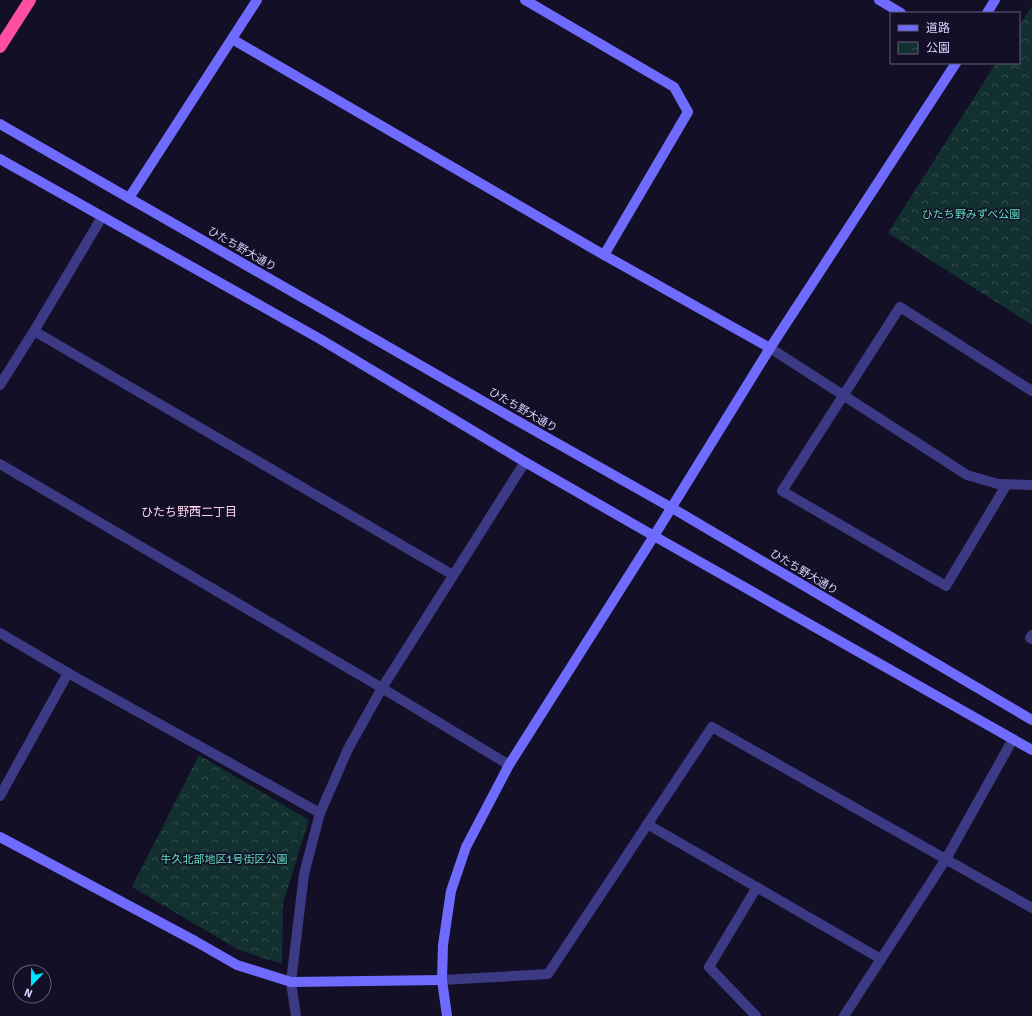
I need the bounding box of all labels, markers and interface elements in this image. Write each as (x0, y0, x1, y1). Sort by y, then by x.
legend (890, 12, 1020, 64)
text: 道路 (926, 21, 950, 36)
text: 公園 (926, 41, 950, 56)
park label: ひたち野みずべ公園 (922, 208, 1020, 221)
street label: ひたち野大通り (205, 224, 279, 274)
street label: ひたち野大通り (486, 385, 560, 435)
district label: ひたち野西二丁目 (141, 505, 237, 520)
street label: ひたち野大通り (768, 547, 840, 597)
park label: 牛久北部地区1号街区公園 (161, 853, 287, 866)
north arrow (12, 964, 52, 1004)
text: N (22, 985, 34, 1000)

